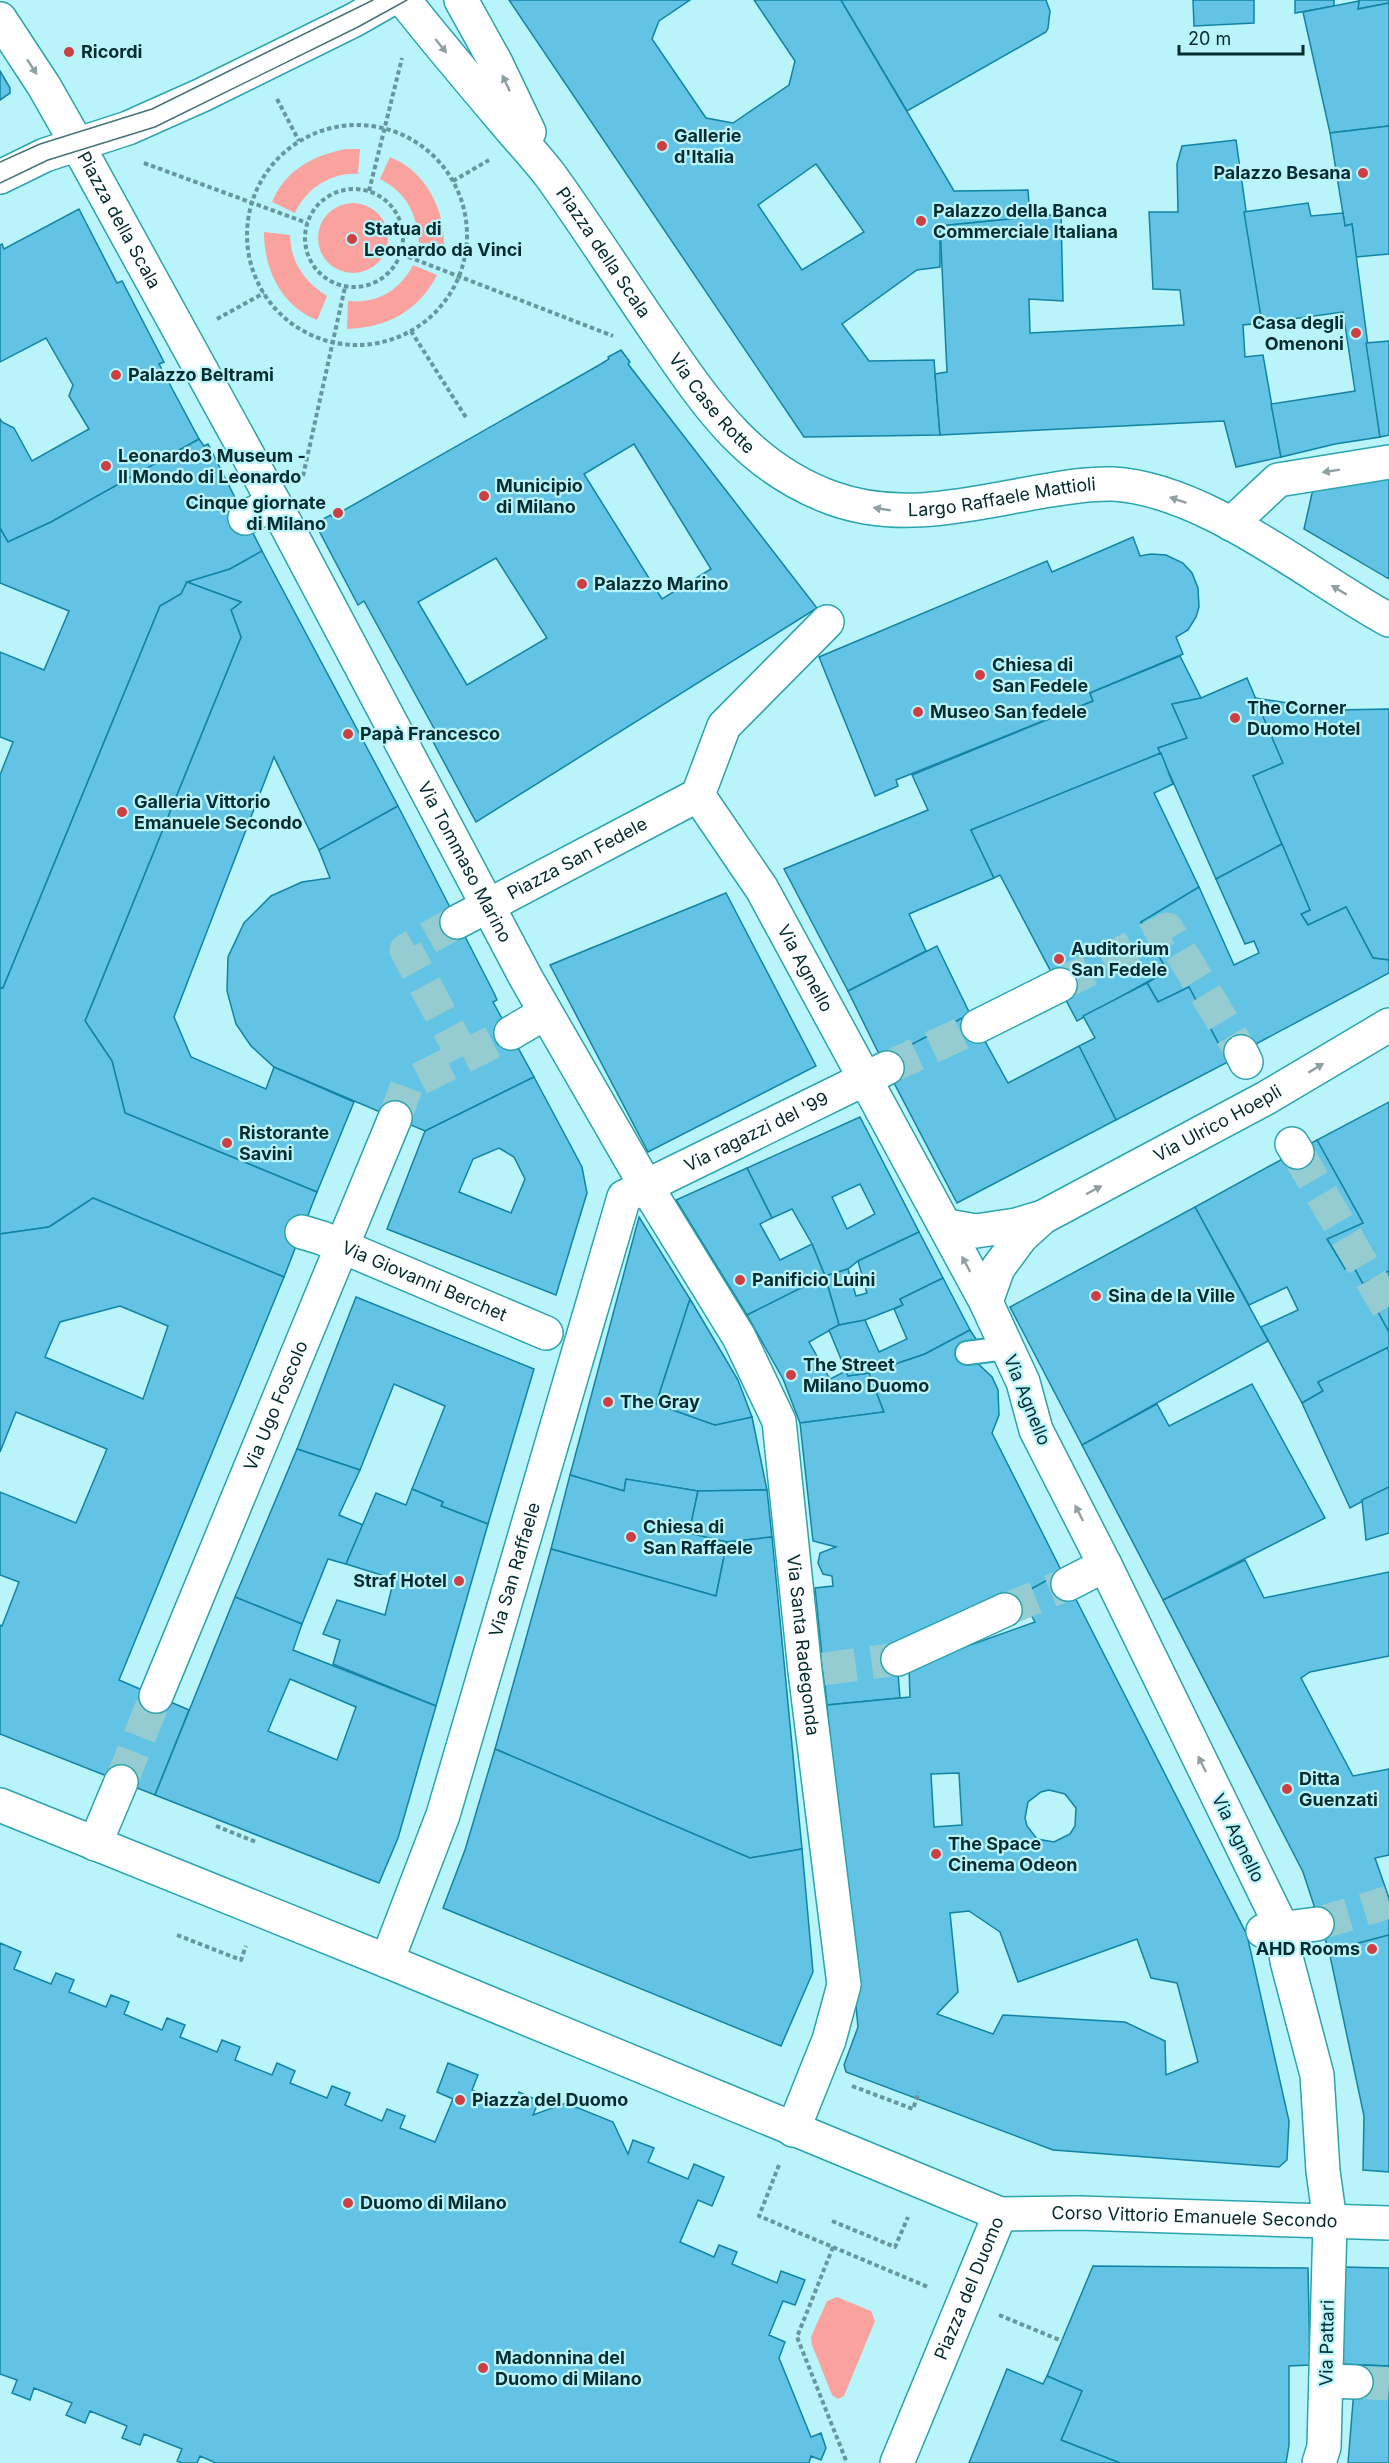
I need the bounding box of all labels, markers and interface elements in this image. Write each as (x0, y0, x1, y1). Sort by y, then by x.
scale bar (1179, 18, 1304, 56)
text: 20 m (1188, 28, 1231, 49)
one-way arrow (434, 38, 447, 54)
place label: Ricordi (81, 41, 142, 62)
marker: Ricordi (62, 45, 76, 59)
one-way arrow (27, 59, 38, 75)
one-way arrow (501, 75, 510, 92)
place label: Gallerie d'Italia (674, 125, 742, 167)
marker: Gallerie d'Italia (655, 139, 669, 153)
street label: Piazza della Scala (73, 148, 165, 292)
place label: Palazzo Besana (1213, 162, 1351, 183)
marker: Palazzo Besana (1356, 166, 1370, 180)
street label: Piazza della Scala (552, 183, 655, 322)
place label: Palazzo della Banca Commerciale Italiana (933, 200, 1118, 242)
marker: Palazzo della Banca Commerciale Italiana (914, 214, 928, 228)
place label: Statua di Leonardo da Vinci (364, 218, 522, 260)
marker: Statua di Leonardo da Vinci (345, 232, 359, 246)
place label: Casa degli Omenoni (1252, 312, 1344, 354)
marker: Casa degli Omenoni (1349, 326, 1363, 340)
street label: Via Case Rotte (665, 349, 759, 458)
place label: Palazzo Beltrami (128, 364, 274, 385)
marker: Palazzo Beltrami (109, 368, 123, 382)
place label: Leonardo3 Museum - Il Mondo di Leonardo (118, 445, 306, 487)
marker: Leonardo3 Museum - Il Mondo di Leonardo (99, 459, 113, 473)
one-way arrow (1322, 467, 1341, 476)
street label: Largo Raffaele Mattioli (908, 473, 1096, 520)
place label: Municipio di Milano (496, 475, 583, 517)
marker: Municipio di Milano (477, 489, 491, 503)
place label: Cinque giornate di Milano (186, 492, 326, 534)
one-way arrow (1169, 494, 1187, 504)
one-way arrow (873, 504, 892, 513)
marker: Cinque giornate di Milano (331, 506, 345, 520)
place label: Palazzo Marino (594, 573, 729, 594)
marker: Palazzo Marino (575, 577, 589, 591)
one-way arrow (1331, 585, 1347, 596)
place label: Chiesa di San Fedele (992, 654, 1088, 696)
marker: Chiesa di San Fedele (973, 668, 987, 682)
place label: The Corner Duomo Hotel (1247, 697, 1360, 739)
place label: Museo San fedele (930, 701, 1087, 722)
marker: Museo San fedele (911, 705, 925, 719)
marker: The Corner Duomo Hotel (1228, 711, 1242, 725)
place label: Papà Francesco (360, 723, 500, 744)
marker: Papà Francesco (341, 727, 355, 741)
street label: Via Tommaso Marino (414, 778, 516, 946)
place label: Galleria Vittorio Emanuele Secondo (134, 791, 303, 833)
marker: Galleria Vittorio Emanuele Secondo (115, 805, 129, 819)
street label: Piazza San Fedele (504, 813, 651, 904)
street label: Via Agnello (773, 921, 838, 1015)
place label: Auditorium San Fedele (1071, 938, 1169, 980)
marker: Auditorium San Fedele (1052, 952, 1066, 966)
one-way arrow (1308, 1063, 1324, 1074)
street label: Via Ulrico Hoepli (1150, 1080, 1285, 1166)
street label: Via ragazzi del '99 (681, 1087, 832, 1176)
place label: Ristorante Savini (239, 1122, 329, 1164)
marker: Ristorante Savini (220, 1136, 234, 1150)
one-way arrow (1086, 1185, 1103, 1195)
street label: Via Giovanni Berchet (339, 1237, 510, 1325)
one-way arrow (962, 1255, 972, 1273)
place label: Panificio Luini (752, 1269, 875, 1290)
marker: Panificio Luini (733, 1273, 747, 1287)
place label: Sina de la Ville (1108, 1285, 1236, 1306)
marker: Sina de la Ville (1089, 1289, 1103, 1303)
street label: Via Ugo Foscolo (239, 1338, 312, 1474)
street label: Via Agnello (1000, 1351, 1055, 1448)
place label: The Street Milano Duomo (803, 1354, 929, 1396)
marker: The Street Milano Duomo (784, 1368, 798, 1382)
place label: The Gray (620, 1391, 700, 1412)
marker: The Gray (601, 1395, 615, 1409)
street label: Via San Raffaele (485, 1500, 544, 1639)
one-way arrow (1074, 1505, 1084, 1522)
place label: Chiesa di San Raffaele (643, 1516, 753, 1558)
marker: Chiesa di San Raffaele (624, 1530, 638, 1544)
street label: Via Santa Radegonda (783, 1553, 824, 1737)
place label: Straf Hotel (353, 1570, 447, 1591)
marker: Straf Hotel (452, 1574, 466, 1588)
one-way arrow (1197, 1755, 1206, 1772)
place label: Ditta Guenzati (1299, 1768, 1378, 1810)
marker: Ditta Guenzati (1280, 1782, 1294, 1796)
street label: Via Agnello (1208, 1790, 1269, 1886)
place label: The Space Cinema Odeon (948, 1833, 1077, 1875)
marker: The Space Cinema Odeon (929, 1847, 943, 1861)
place label: AHD Rooms (1256, 1938, 1360, 1959)
marker: AHD Rooms (1365, 1942, 1379, 1956)
place label: Piazza del Duomo (472, 2089, 628, 2110)
marker: Piazza del Duomo (453, 2093, 467, 2107)
place label: Duomo di Milano (360, 2192, 507, 2213)
marker: Duomo di Milano (341, 2196, 355, 2210)
street label: Corso Vittorio Emanuele Secondo (1051, 2202, 1338, 2231)
street label: Piazza del Duomo (930, 2213, 1008, 2363)
street label: Via Pattari (1315, 2300, 1338, 2386)
place label: Madonnina del Duomo di Milano (495, 2347, 642, 2389)
marker: Madonnina del Duomo di Milano (476, 2361, 490, 2375)

